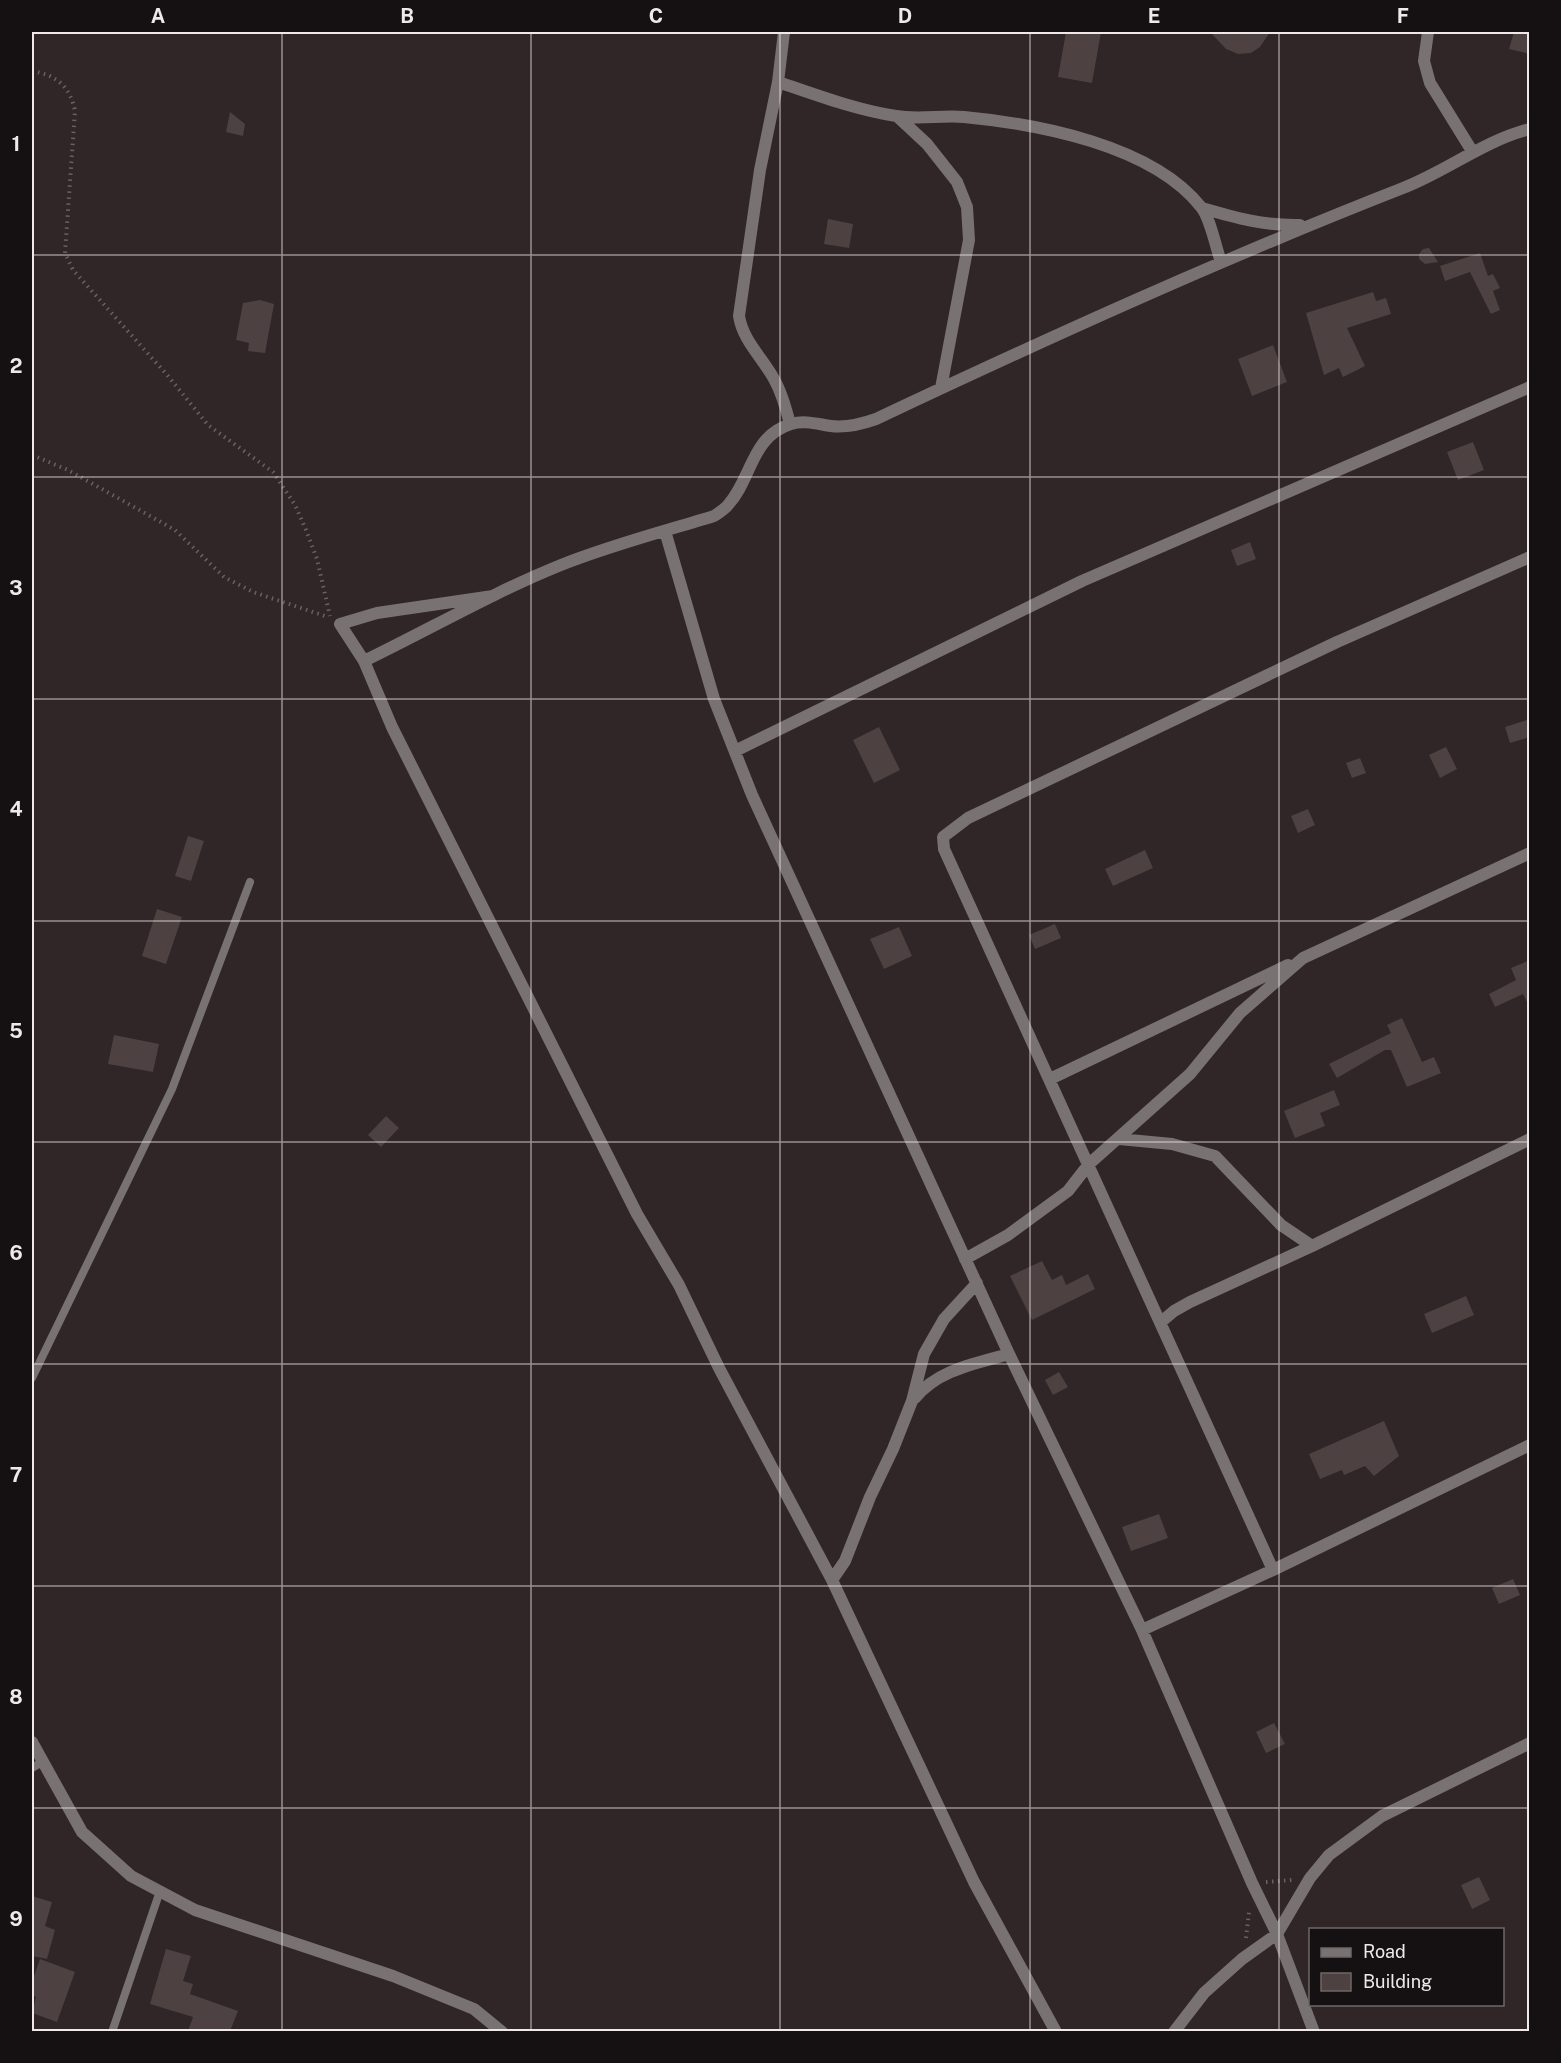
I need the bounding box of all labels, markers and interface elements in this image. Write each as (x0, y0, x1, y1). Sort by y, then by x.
text: A (151, 4, 165, 28)
text: B (400, 4, 414, 28)
text: C (649, 4, 663, 28)
text: D (898, 4, 912, 28)
text: E (1148, 4, 1160, 28)
text: F (1397, 4, 1409, 28)
text: 1 (12, 132, 20, 156)
text: 2 (10, 354, 22, 378)
text: 3 (9, 576, 23, 600)
text: 4 (9, 797, 23, 821)
text: 5 (9, 1019, 23, 1043)
text: 6 (9, 1241, 23, 1265)
text: 7 (10, 1463, 22, 1487)
text: 8 (9, 1685, 23, 1709)
text: 9 (9, 1907, 23, 1931)
legend (1309, 1928, 1504, 2006)
text: Road (1363, 1941, 1406, 1962)
text: Building (1363, 1971, 1432, 1992)

